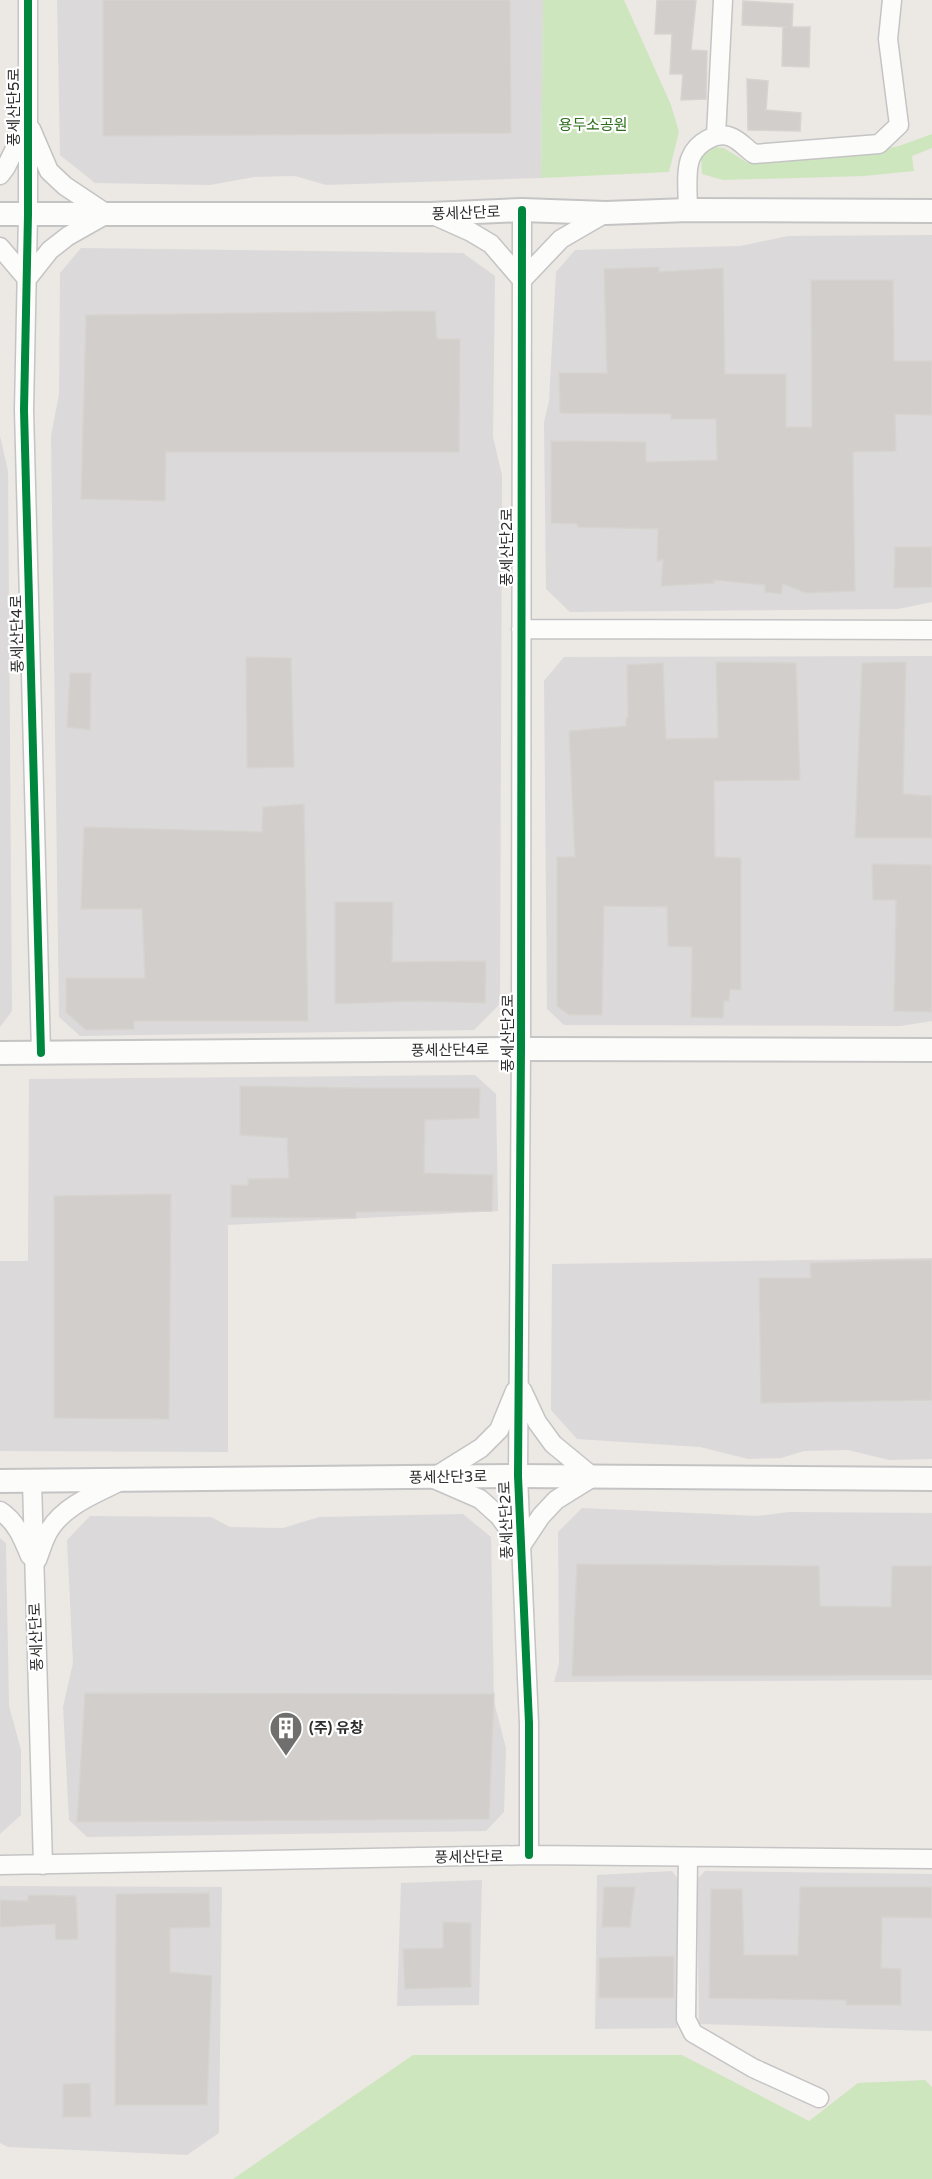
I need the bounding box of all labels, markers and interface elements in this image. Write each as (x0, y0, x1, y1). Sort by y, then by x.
street label: 풍세산단5로 (5, 68, 23, 146)
park label: 용두소공원 (558, 116, 628, 134)
street label: 풍세산단로 (431, 203, 501, 223)
street label: 풍세산단2로 (498, 508, 516, 586)
street label: 풍세산단4로 (7, 595, 27, 673)
street label: 풍세산단2로 (499, 994, 517, 1072)
street label: 풍세산단4로 (411, 1040, 489, 1060)
street label: 풍세산단3로 (409, 1467, 487, 1487)
street label: 풍세산단2로 (496, 1480, 516, 1560)
street label: 풍세산단로 (26, 1602, 46, 1672)
building icon: (주) 유창 (268, 1710, 304, 1757)
place label: (주) 유창 (309, 1719, 364, 1737)
street label: 풍세산단로 (434, 1847, 504, 1867)

